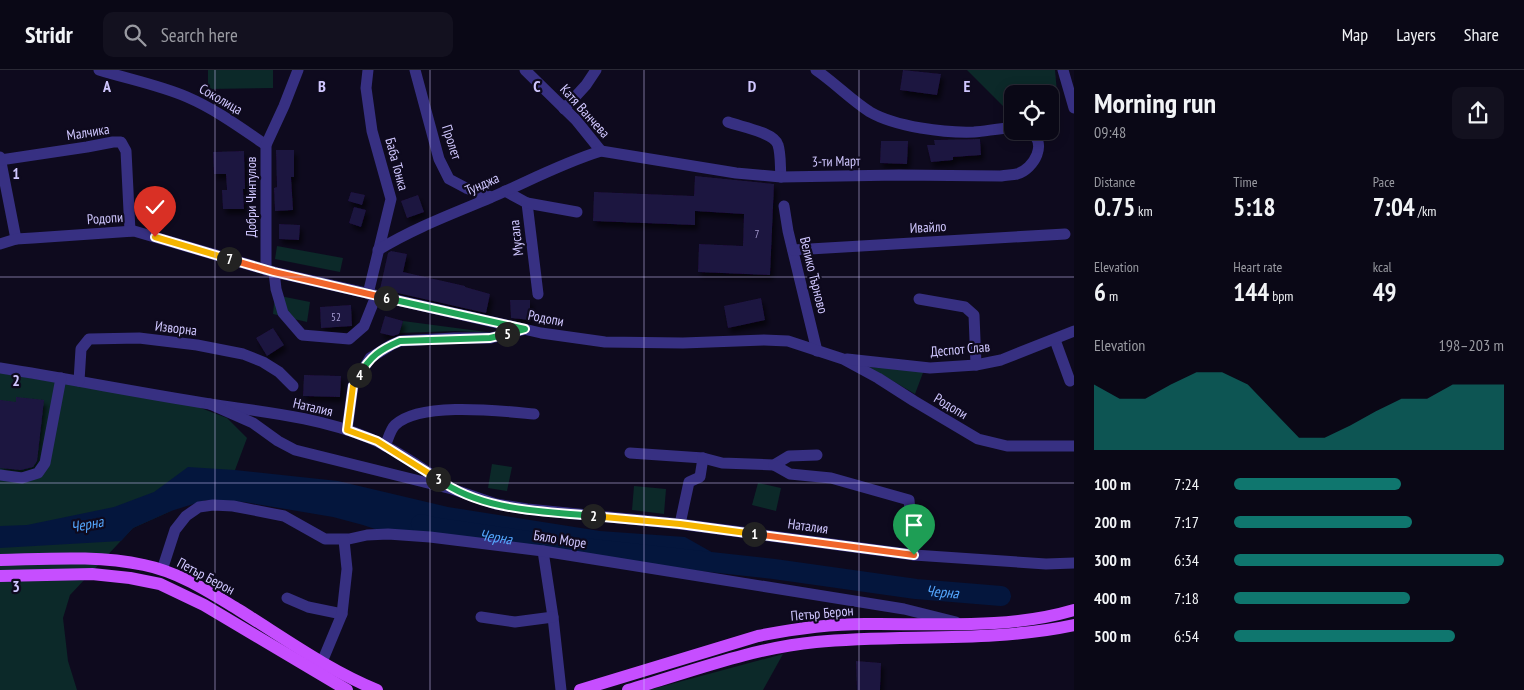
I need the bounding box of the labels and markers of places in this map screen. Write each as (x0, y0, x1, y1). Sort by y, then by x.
pin (134, 186, 176, 237)
pin: 7 (216, 246, 242, 272)
pin: 6 (374, 286, 398, 310)
pin: 5 (494, 322, 520, 346)
pin: 4 (346, 362, 372, 388)
pin: 3 (426, 466, 450, 492)
pin: 2 (580, 504, 606, 528)
pin (893, 504, 935, 555)
pin: 1 (742, 522, 766, 546)

